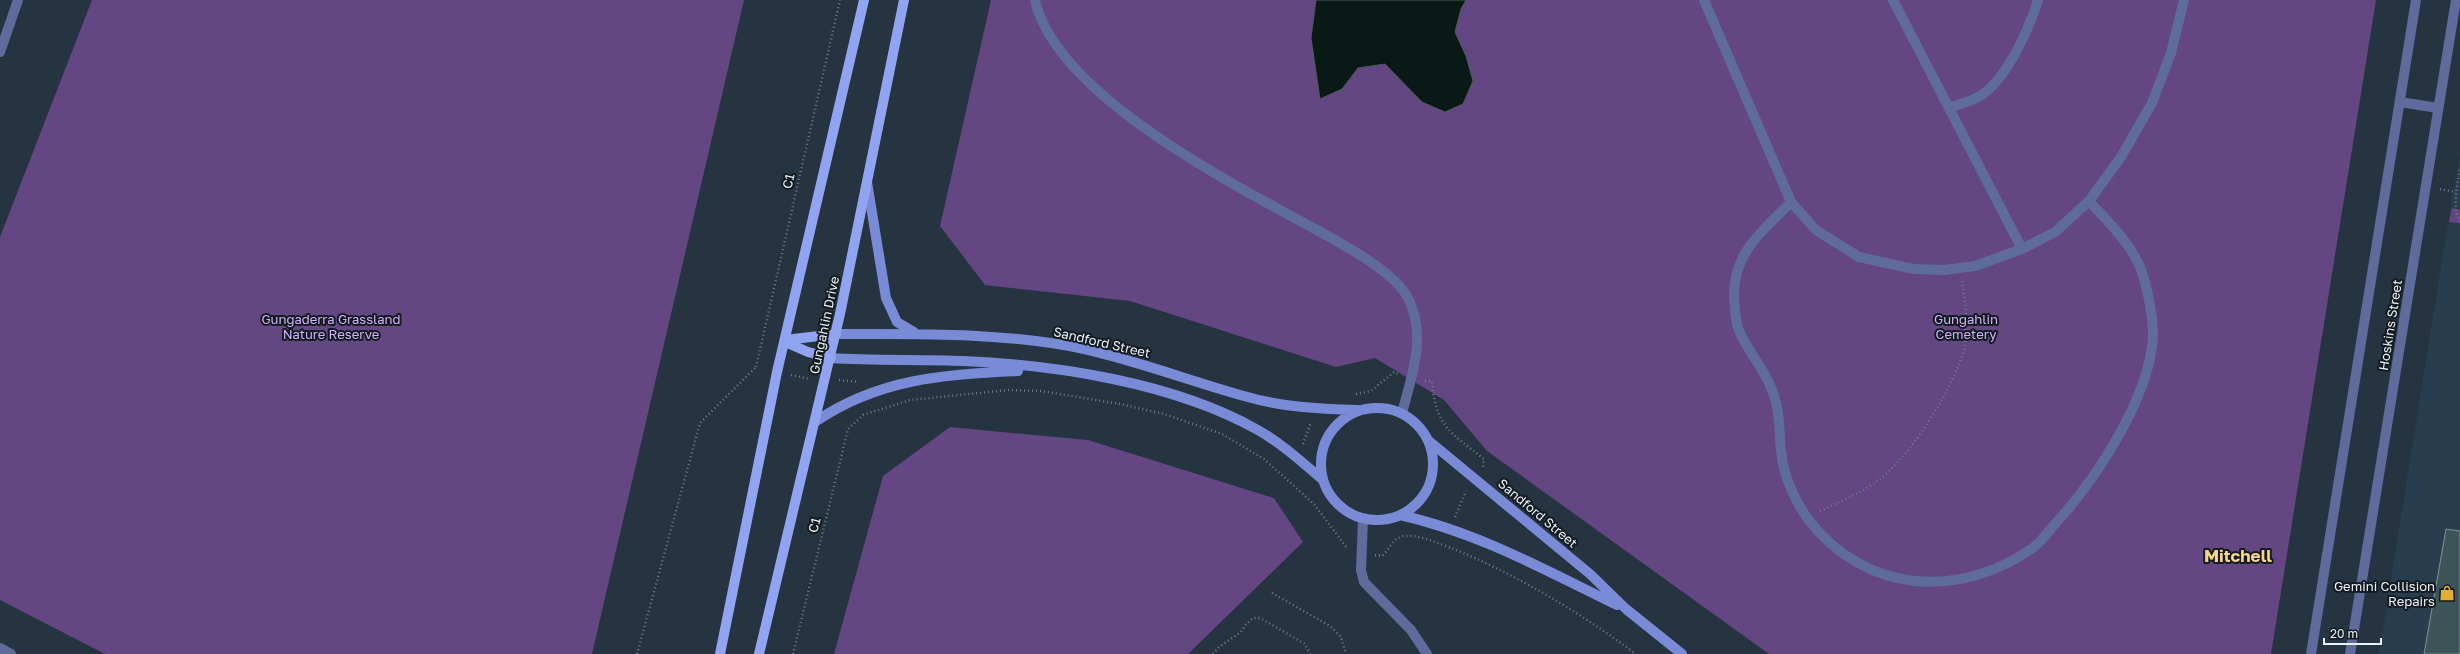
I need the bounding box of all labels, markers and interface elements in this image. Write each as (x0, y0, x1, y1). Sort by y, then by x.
street label: C1 (779, 172, 797, 190)
street label: Gungahlin Drive (806, 275, 842, 375)
street label: Hoskins Street (2375, 278, 2405, 372)
park label: Gungaderra Grassland Nature Reserve (261, 311, 401, 342)
park label: Gungahlin Cemetery (1934, 311, 1998, 342)
street label: Sandford Street (1052, 323, 1152, 361)
street label: Sandford Street (1495, 475, 1581, 551)
street label: C1 (804, 516, 824, 534)
district label: Mitchell (2204, 545, 2272, 566)
place label: Gemini Collision Repairs (2334, 578, 2435, 609)
shop icon: Gemini Collision Repairs (2438, 584, 2456, 602)
scale bar (2324, 620, 2381, 646)
text: 20 m (2330, 626, 2358, 641)

